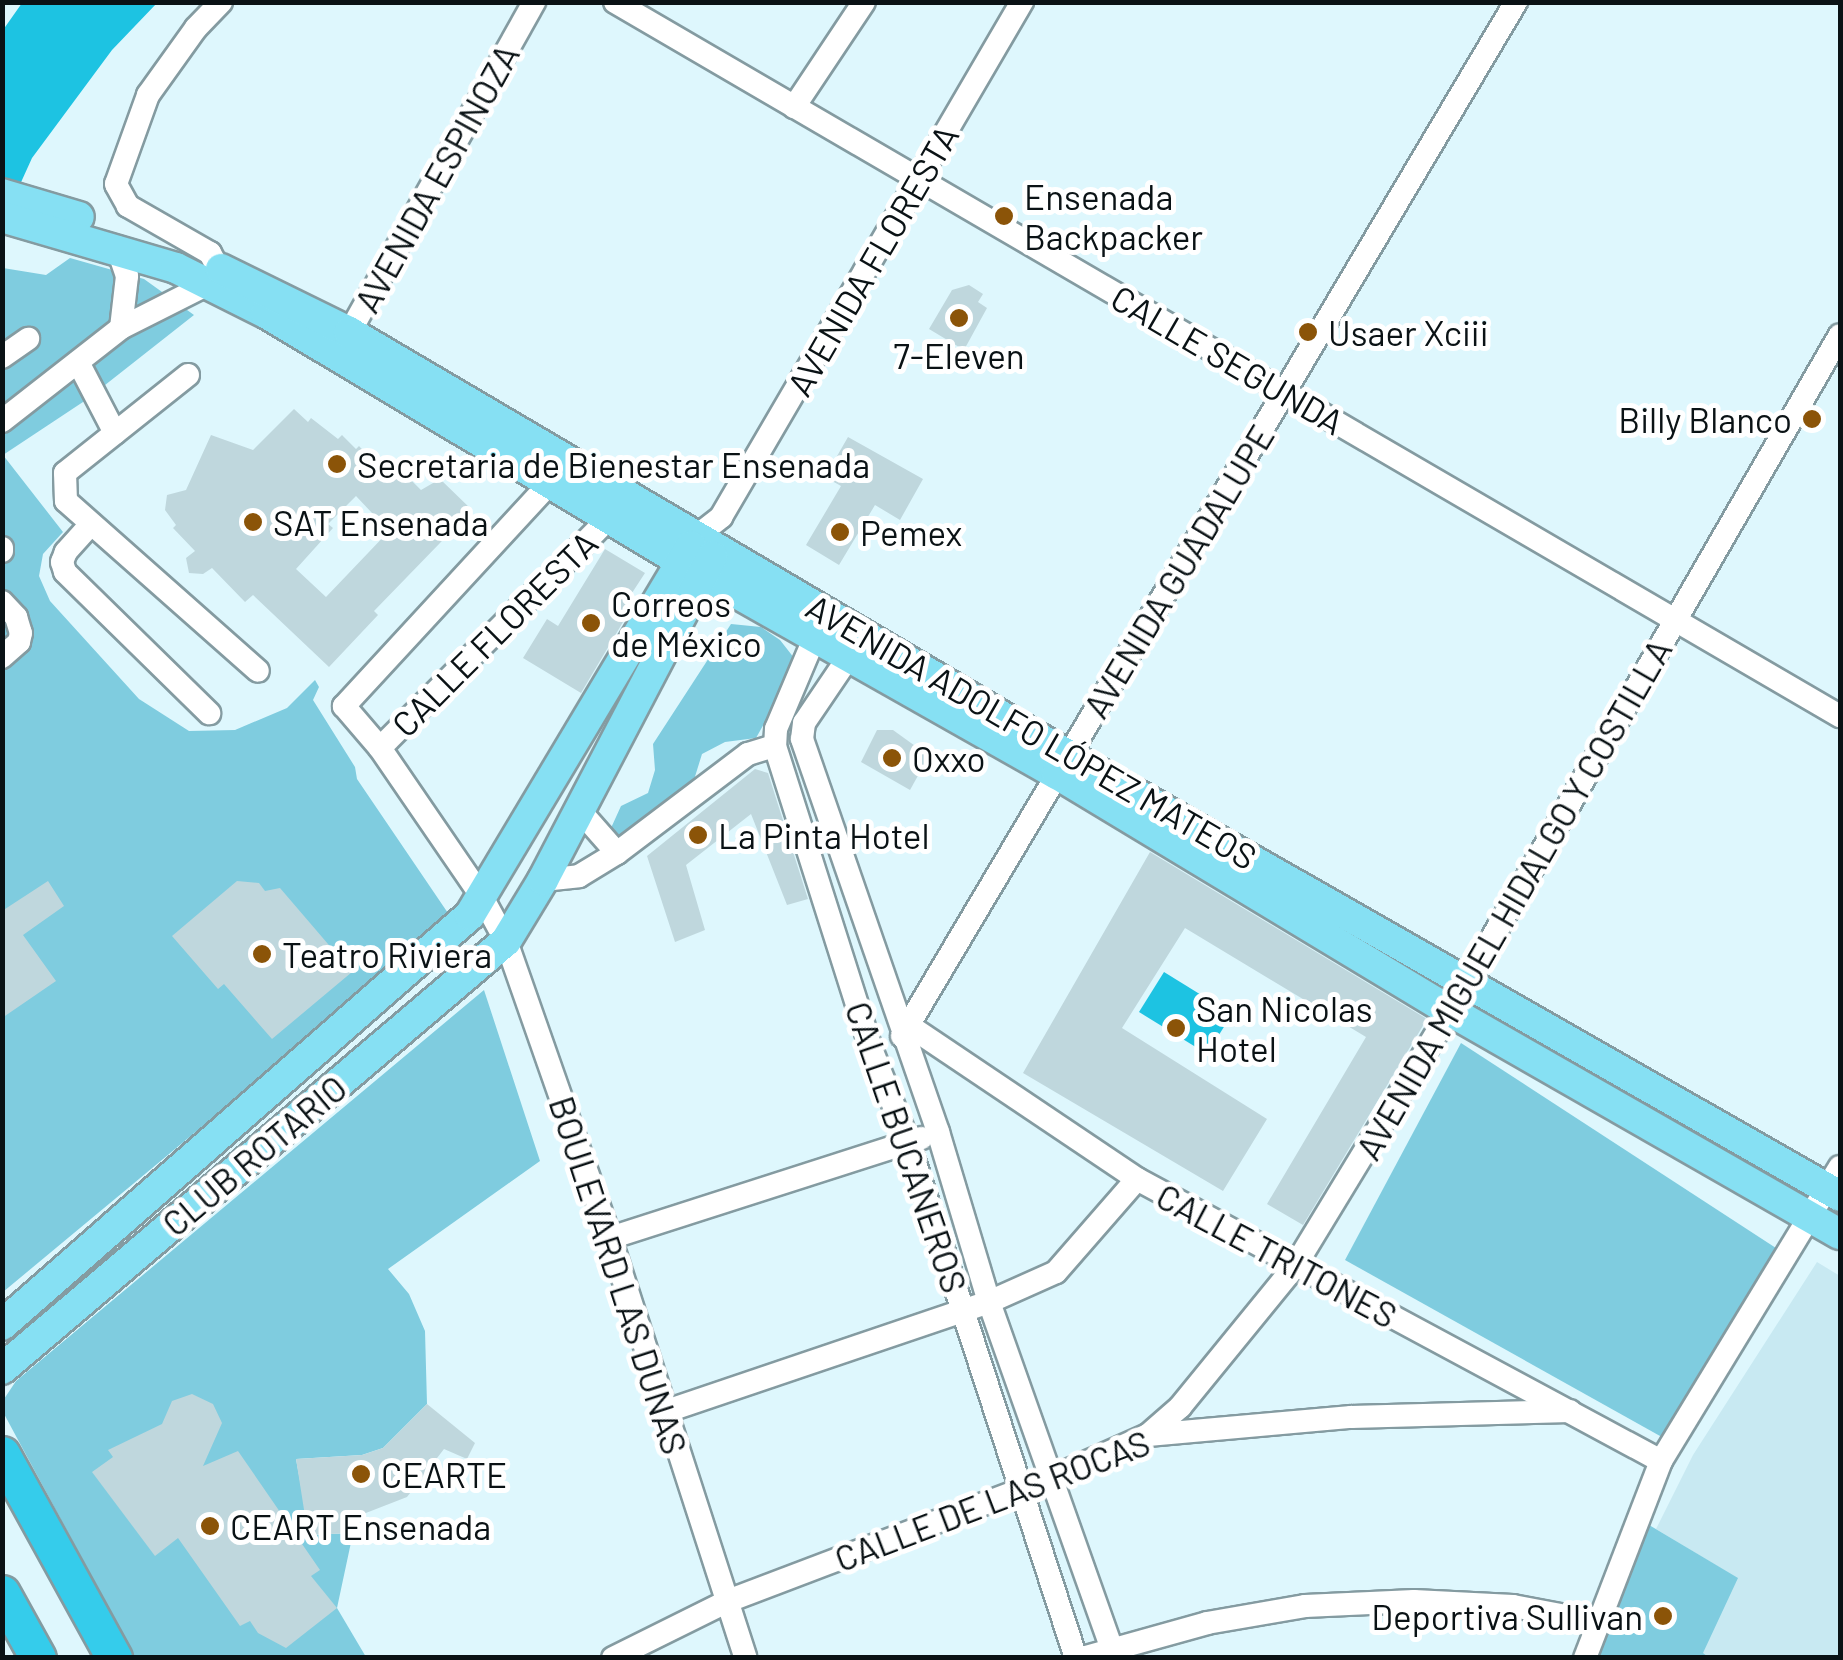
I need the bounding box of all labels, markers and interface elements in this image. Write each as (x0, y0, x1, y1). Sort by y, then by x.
street label: AVENIDA ESPINOZA (345, 37, 527, 319)
street label: AVENIDA FLORESTA (777, 117, 967, 403)
place label: Ensenada Backpacker (1024, 175, 1203, 257)
marker: Ensenada Backpacker (993, 205, 1015, 227)
street label: CALLE SEGUNDA (1104, 275, 1352, 443)
marker: 7-Eleven (948, 307, 970, 329)
place label: Usaer Xciii (1328, 311, 1489, 353)
marker: Usaer Xciii (1297, 321, 1319, 343)
place label: 7-Eleven (893, 334, 1025, 376)
place label: Billy Blanco (1618, 398, 1792, 440)
marker: Billy Blanco (1801, 408, 1823, 430)
street label: AVENIDA GUADALUPE (1074, 417, 1282, 725)
place label: Secretaria de Bienestar Ensenada (357, 443, 870, 485)
marker: Secretaria de Bienestar Ensenada (326, 453, 348, 475)
place label: SAT Ensenada (273, 501, 489, 543)
marker: SAT Ensenada (242, 511, 264, 533)
place label: Pemex (860, 511, 962, 553)
marker: Pemex (829, 521, 851, 543)
street label: CALLE FLORESTA (383, 522, 605, 744)
place label: Correos de México (611, 582, 762, 664)
street label: AVENIDA ADOLFO LÓPEZ MATEOS (800, 585, 1264, 877)
marker: Correos de México (580, 612, 602, 634)
street label: AVENIDA MIGUEL HIDALGO Y COSTILLA (1346, 631, 1680, 1167)
place label: Oxxo (912, 737, 985, 779)
marker: Oxxo (881, 747, 903, 769)
place label: La Pinta Hotel (718, 814, 930, 856)
marker: La Pinta Hotel (687, 824, 709, 846)
place label: Teatro Riviera (282, 933, 492, 975)
marker: Teatro Riviera (251, 943, 273, 965)
place label: San Nicolas Hotel (1196, 987, 1373, 1069)
street label: CALLE BUCANEROS (838, 996, 976, 1298)
marker: San Nicolas Hotel (1165, 1017, 1187, 1039)
street label: CLUB ROTARIO (154, 1066, 354, 1244)
street label: BOULEVARD LAS DUNAS (541, 1091, 697, 1459)
street label: CALLE TRITONES (1150, 1174, 1404, 1336)
street label: CALLE DE LAS ROCAS (829, 1421, 1155, 1579)
place label: CEARTE (381, 1453, 507, 1495)
marker: CEARTE (350, 1463, 372, 1485)
place label: CEART Ensenada (230, 1505, 491, 1547)
marker: CEART Ensenada (199, 1515, 221, 1537)
place label: Deportiva Sullivan (1371, 1595, 1643, 1637)
marker: Deportiva Sullivan (1652, 1605, 1674, 1627)

